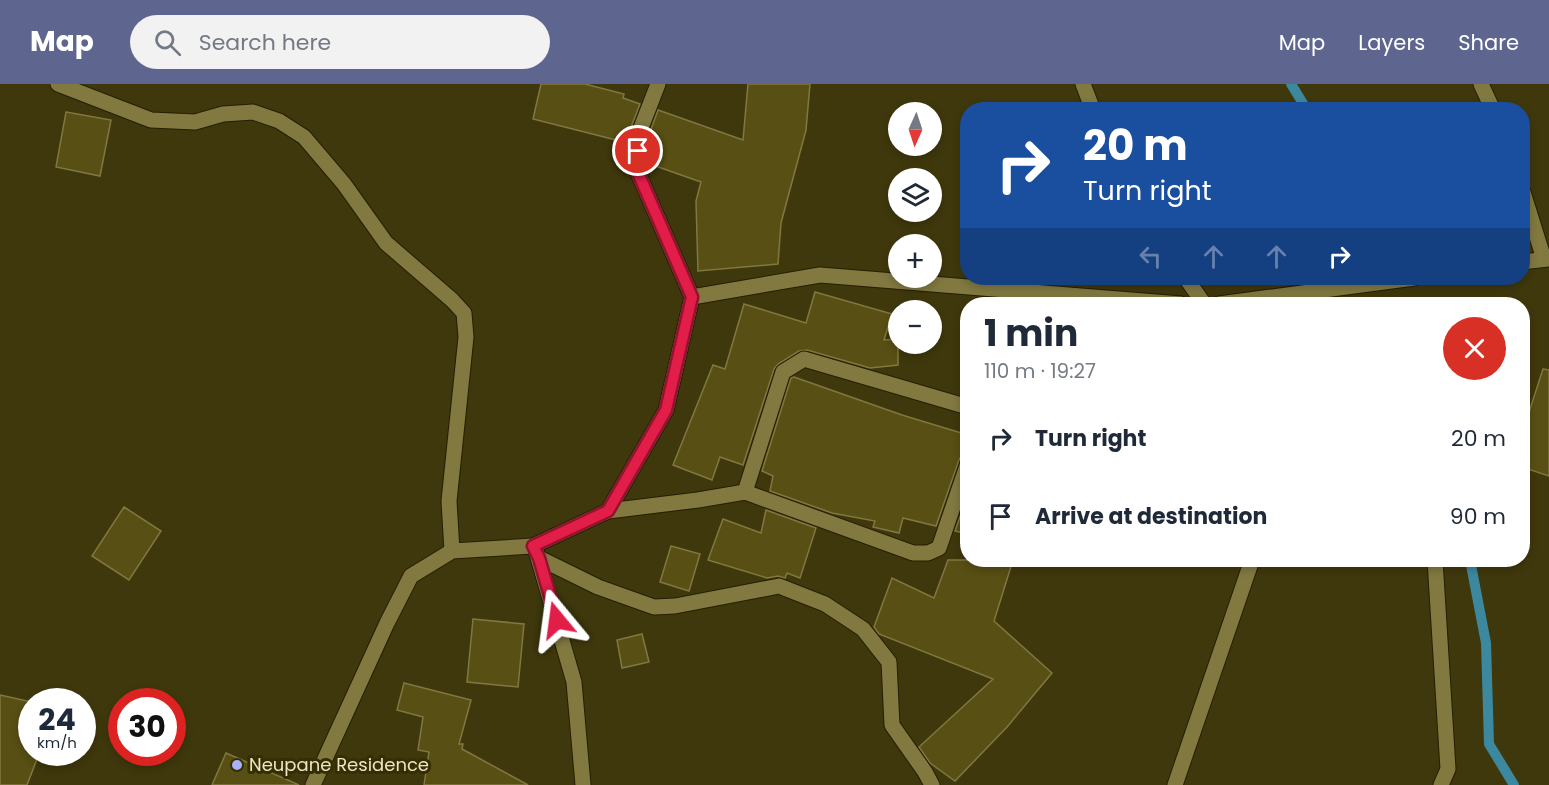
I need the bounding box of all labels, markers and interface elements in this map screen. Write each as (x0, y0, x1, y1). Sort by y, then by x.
search box (130, 15, 550, 69)
text: Map (30, 22, 94, 61)
icon: search (151, 26, 184, 59)
text: Search here (199, 27, 331, 58)
text: Map (1279, 28, 1325, 57)
text: Layers (1358, 28, 1425, 57)
text: Share (1458, 28, 1519, 57)
north arrow (888, 102, 942, 156)
map controls (888, 102, 942, 354)
text: 20 m (1083, 116, 1188, 175)
pin (612, 125, 663, 176)
icon: right (984, 126, 1062, 204)
icon: arrive (621, 134, 654, 167)
button: layers (888, 168, 942, 222)
text: Turn right (1083, 172, 1212, 209)
button: + (888, 234, 942, 288)
icon: left (1134, 240, 1167, 273)
icon: ahead (1197, 240, 1230, 273)
icon: ahead (1260, 240, 1293, 273)
icon: right (1323, 240, 1356, 273)
button: − (888, 300, 942, 354)
text: 1 min (984, 308, 1078, 359)
button: close (1443, 317, 1506, 380)
text: 110 m · 19:27 (984, 357, 1096, 385)
icon: right (984, 422, 1017, 455)
text: Turn right (1035, 423, 1146, 454)
text: 20 m (1451, 423, 1506, 454)
icon: arrive (984, 500, 1017, 533)
text: Arrive at destination (1035, 501, 1267, 532)
text: 90 m (1450, 501, 1506, 532)
position arrow (525, 588, 589, 652)
speed limit sign: 30 (108, 688, 186, 766)
text: 24 (38, 698, 76, 741)
text: km/h (37, 732, 77, 753)
place label: Neupane Residence (249, 752, 429, 777)
marker: Neupane Residence (230, 758, 244, 772)

